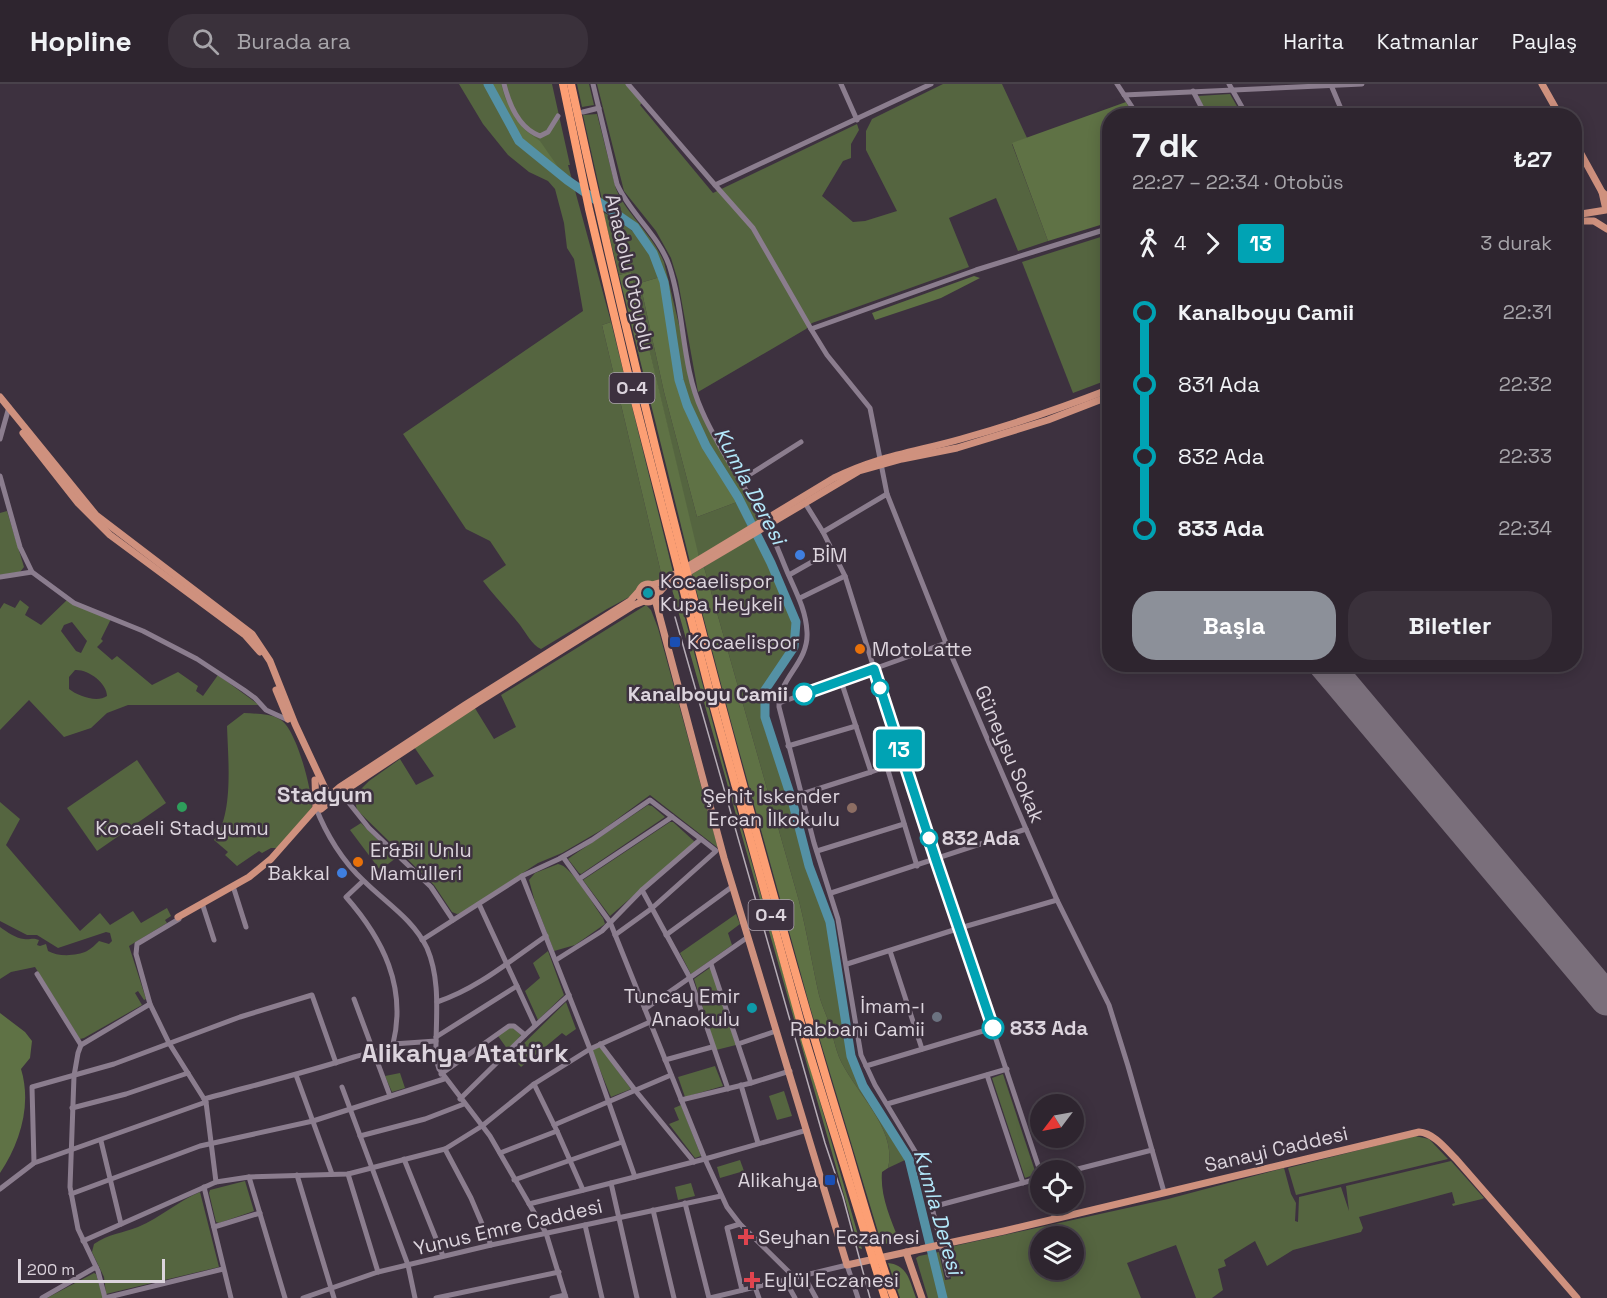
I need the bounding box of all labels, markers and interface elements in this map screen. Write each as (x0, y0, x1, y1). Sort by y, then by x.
search box (168, 14, 588, 68)
text: Hopline (30, 23, 132, 59)
icon: search (189, 25, 222, 58)
text: Burada ara (237, 27, 351, 55)
text: Harita (1283, 28, 1344, 55)
text: Katmanlar (1377, 28, 1479, 55)
text: Paylaş (1512, 28, 1577, 55)
text: 7 dk (1132, 125, 1198, 167)
text: ₺27 (1513, 145, 1552, 173)
text: 22:27 – 22:34 · Otobüs (1132, 169, 1344, 195)
street label: Anadolu Otoyolu (599, 191, 661, 353)
icon: walk (1132, 227, 1165, 260)
icon: forward (1196, 227, 1229, 260)
text: 4 (1174, 230, 1187, 256)
text: 13 (1250, 230, 1272, 257)
text: 3 durak (1480, 230, 1552, 256)
text: Kanalboyu Camii (1178, 298, 1354, 326)
text: 22:31 (1503, 299, 1552, 325)
text: 831 Ada (1178, 370, 1260, 398)
text: 22:32 (1499, 371, 1552, 397)
road number: O-4 (610, 373, 654, 403)
water label: Kumla Deresi (708, 423, 794, 551)
text: 832 Ada (1178, 442, 1264, 470)
text: 22:33 (1499, 443, 1552, 469)
text: 833 Ada (1178, 514, 1264, 542)
text: 22:34 (1498, 515, 1552, 541)
place label: BİM (812, 542, 847, 568)
marker: BİM (793, 548, 807, 562)
place label: Kocaelispor Kupa Heykeli (660, 568, 783, 617)
marker: Kocaelispor Kupa Heykeli (641, 586, 655, 600)
button: Başla (1132, 591, 1336, 660)
button: Biletler (1348, 591, 1552, 660)
place label: Kocaelispor (687, 629, 799, 655)
marker: Kocaelispor (668, 635, 682, 649)
place label: MotoLatte (872, 636, 972, 662)
marker: MotoLatte (853, 642, 867, 656)
unlabelled marker (871, 679, 889, 697)
place label: Kanalboyu Camii (628, 681, 788, 707)
street label: Güneysu Sokak (969, 681, 1051, 827)
marker: Kanalboyu Camii (793, 683, 815, 705)
line badge: 13 (872, 730, 926, 768)
text: 13 (888, 736, 910, 763)
district label: Stadyum (277, 780, 373, 808)
place label: Şehit İskender Ercan İlkokulu (702, 783, 840, 832)
marker: Kocaeli Stadyumu (175, 800, 189, 814)
marker: Şehit İskender Ercan İlkokulu (845, 801, 859, 815)
place label: Kocaeli Stadyumu (95, 815, 269, 841)
place label: 832 Ada (942, 825, 1020, 851)
marker: 832 Ada (920, 829, 938, 847)
place label: Er&Bil Unlu Mamülleri (370, 837, 472, 886)
marker: Er&Bil Unlu Mamülleri (351, 855, 365, 869)
place label: Bakkal (268, 860, 330, 886)
marker: Bakkal (335, 866, 349, 880)
road number: O-4 (748, 900, 794, 930)
place label: Tuncay Emir Anaokulu (624, 983, 740, 1032)
place label: İmam-ı Rabbani Camii (790, 993, 925, 1042)
marker: Tuncay Emir Anaokulu (745, 1001, 759, 1015)
marker: İmam-ı Rabbani Camii (930, 1010, 944, 1024)
place label: 833 Ada (1010, 1015, 1089, 1041)
marker: 833 Ada (982, 1017, 1004, 1039)
district label: Alikahya Atatürk (361, 1036, 569, 1070)
north arrow (1030, 1094, 1084, 1148)
map controls (1030, 1094, 1084, 1280)
street label: Sanayi Caddesi (1202, 1120, 1350, 1178)
water label: Kumla Deresi (908, 1146, 970, 1280)
button: locate (1030, 1160, 1084, 1214)
place label: Alikahya (738, 1167, 818, 1193)
marker: Alikahya (823, 1173, 837, 1187)
street label: Yunus Emre Caddesi (411, 1193, 605, 1261)
place label: Seyhan Eczanesi (758, 1224, 920, 1250)
button: layers (1030, 1226, 1084, 1280)
marker: Seyhan Eczanesi (739, 1230, 753, 1244)
scale bar (18, 1256, 165, 1284)
text: 200 m (27, 1259, 75, 1280)
place label: Eylül Eczanesi (764, 1267, 899, 1293)
marker: Eylül Eczanesi (745, 1273, 759, 1287)

